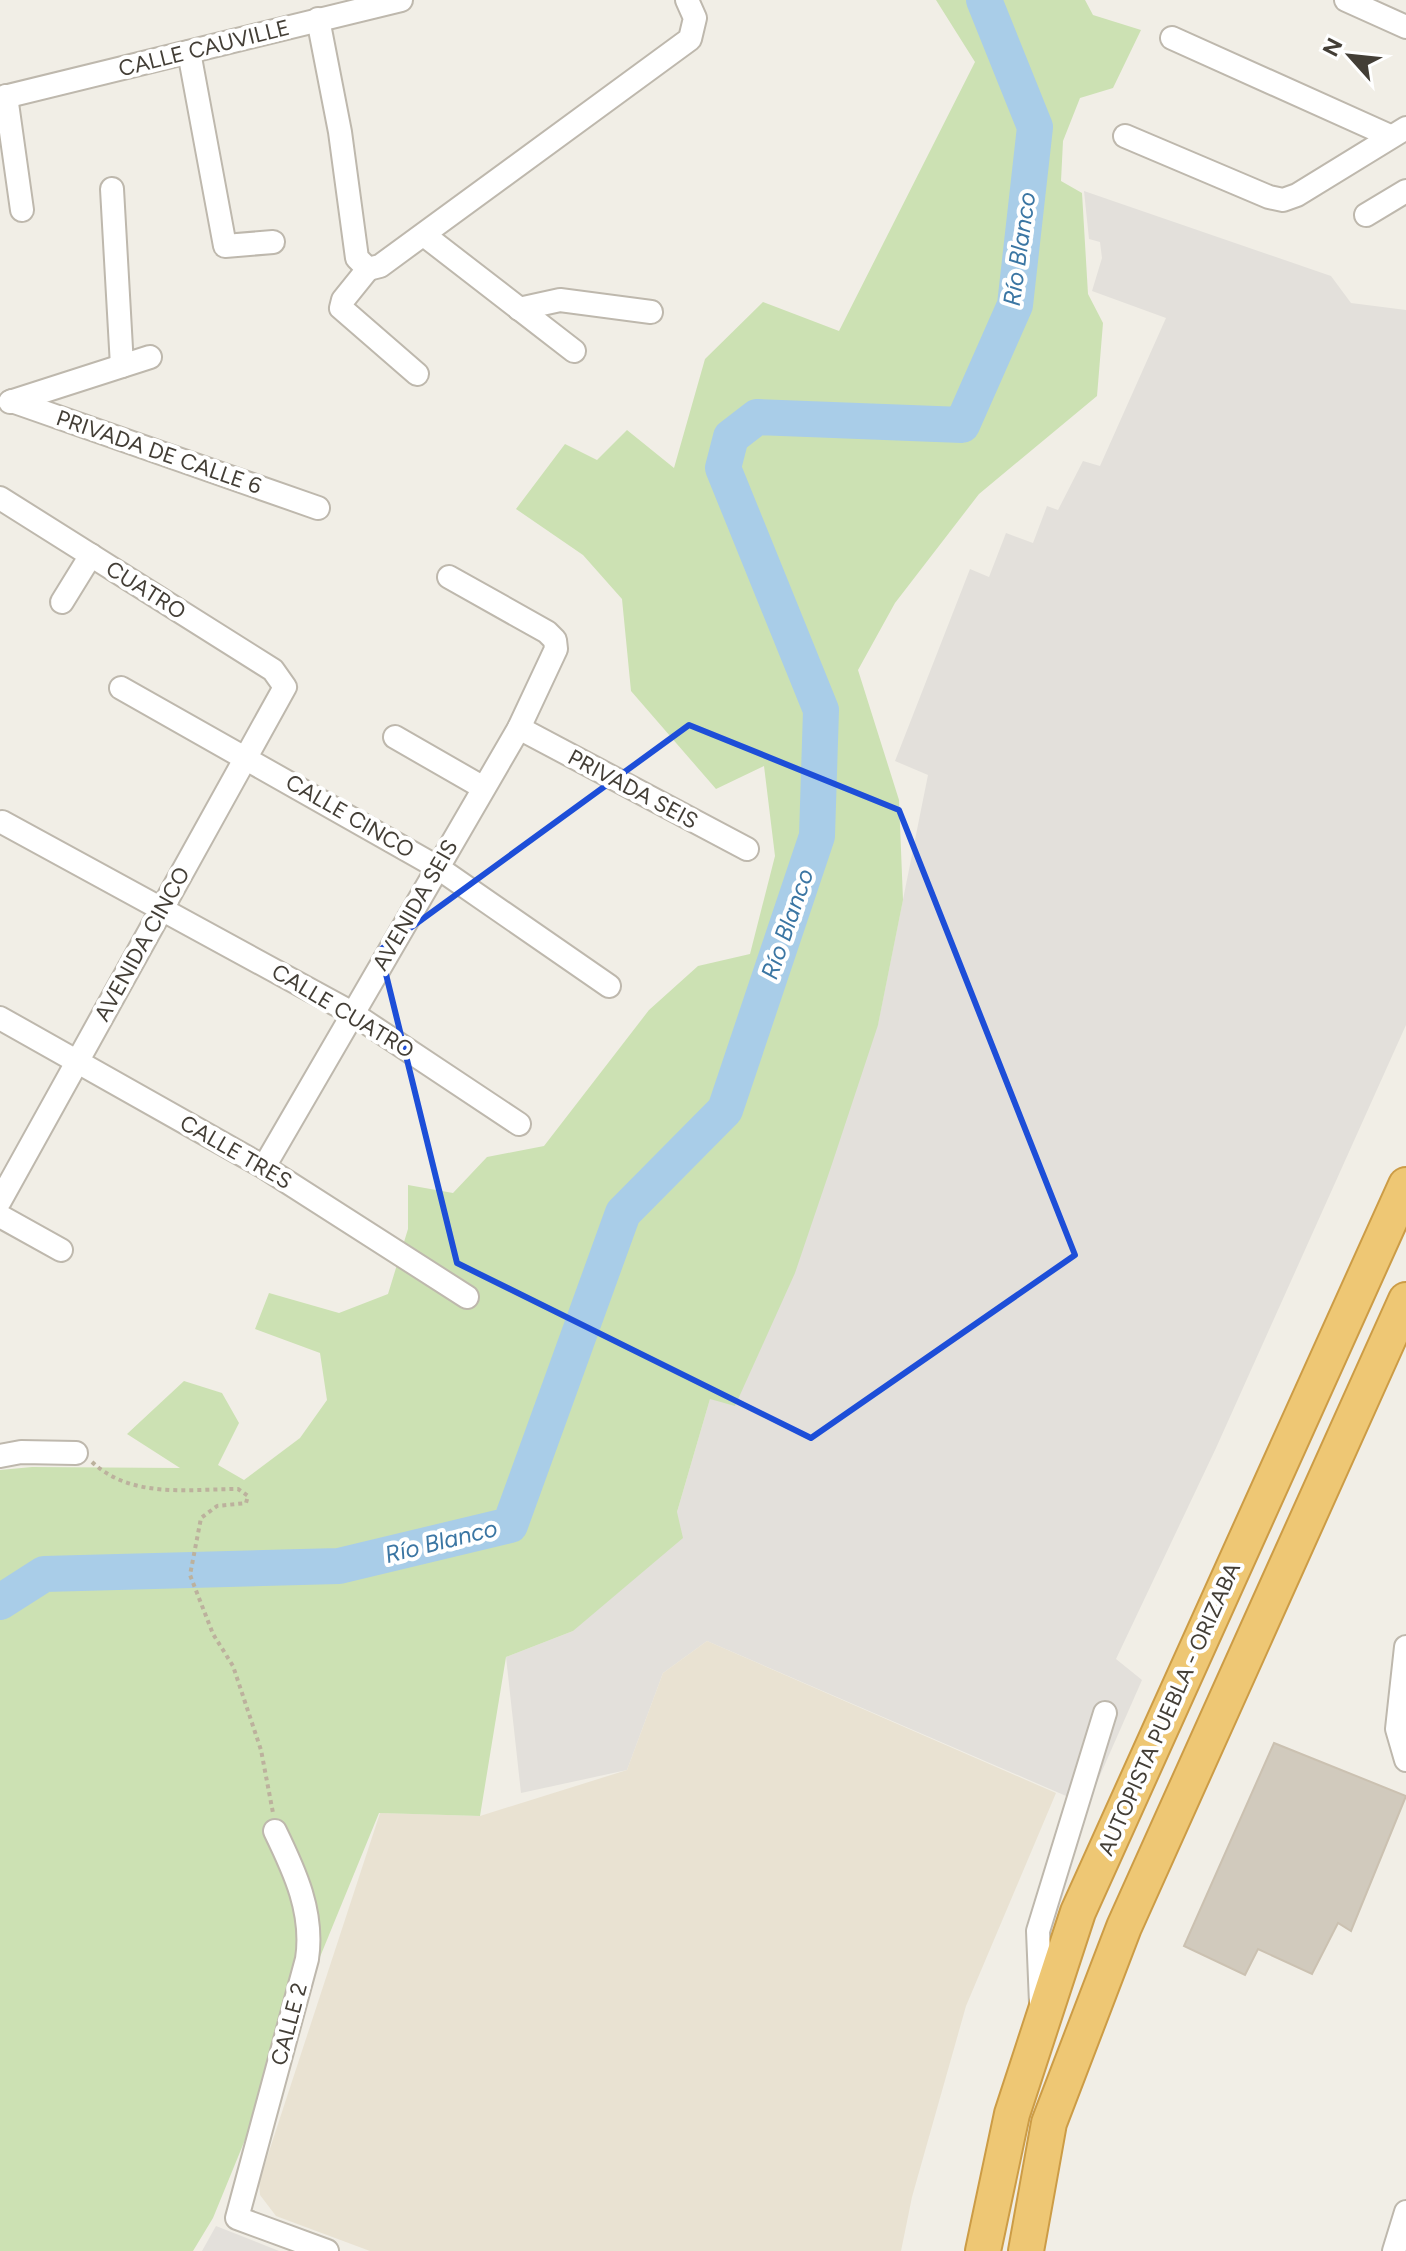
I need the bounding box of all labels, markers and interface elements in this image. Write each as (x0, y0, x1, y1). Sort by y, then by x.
street label: CALLE CAUVILLE (116, 14, 292, 82)
north arrow (1310, 16, 1390, 96)
text: N (1317, 33, 1349, 61)
water label: Río Blanco (997, 190, 1041, 308)
street label: PRIVADA DE CALLE 6 (53, 404, 265, 500)
street label: CUATRO (101, 555, 191, 625)
street label: PRIVADA SEIS (563, 743, 703, 835)
street label: CALLE CINCO (281, 768, 419, 864)
street label: AVENIDA SEIS (367, 835, 463, 975)
street label: AVENIDA CINCO (88, 862, 196, 1026)
water label: Río Blanco (755, 865, 819, 983)
street label: CALLE CUATRO (267, 958, 419, 1064)
street label: CALLE TRES (175, 1109, 297, 1195)
water label: Río Blanco (382, 1513, 500, 1569)
street label: AUTOPISTA PUEBLA - ORIZABA (1092, 1558, 1246, 1860)
street label: CALLE 2 (265, 1980, 313, 2068)

